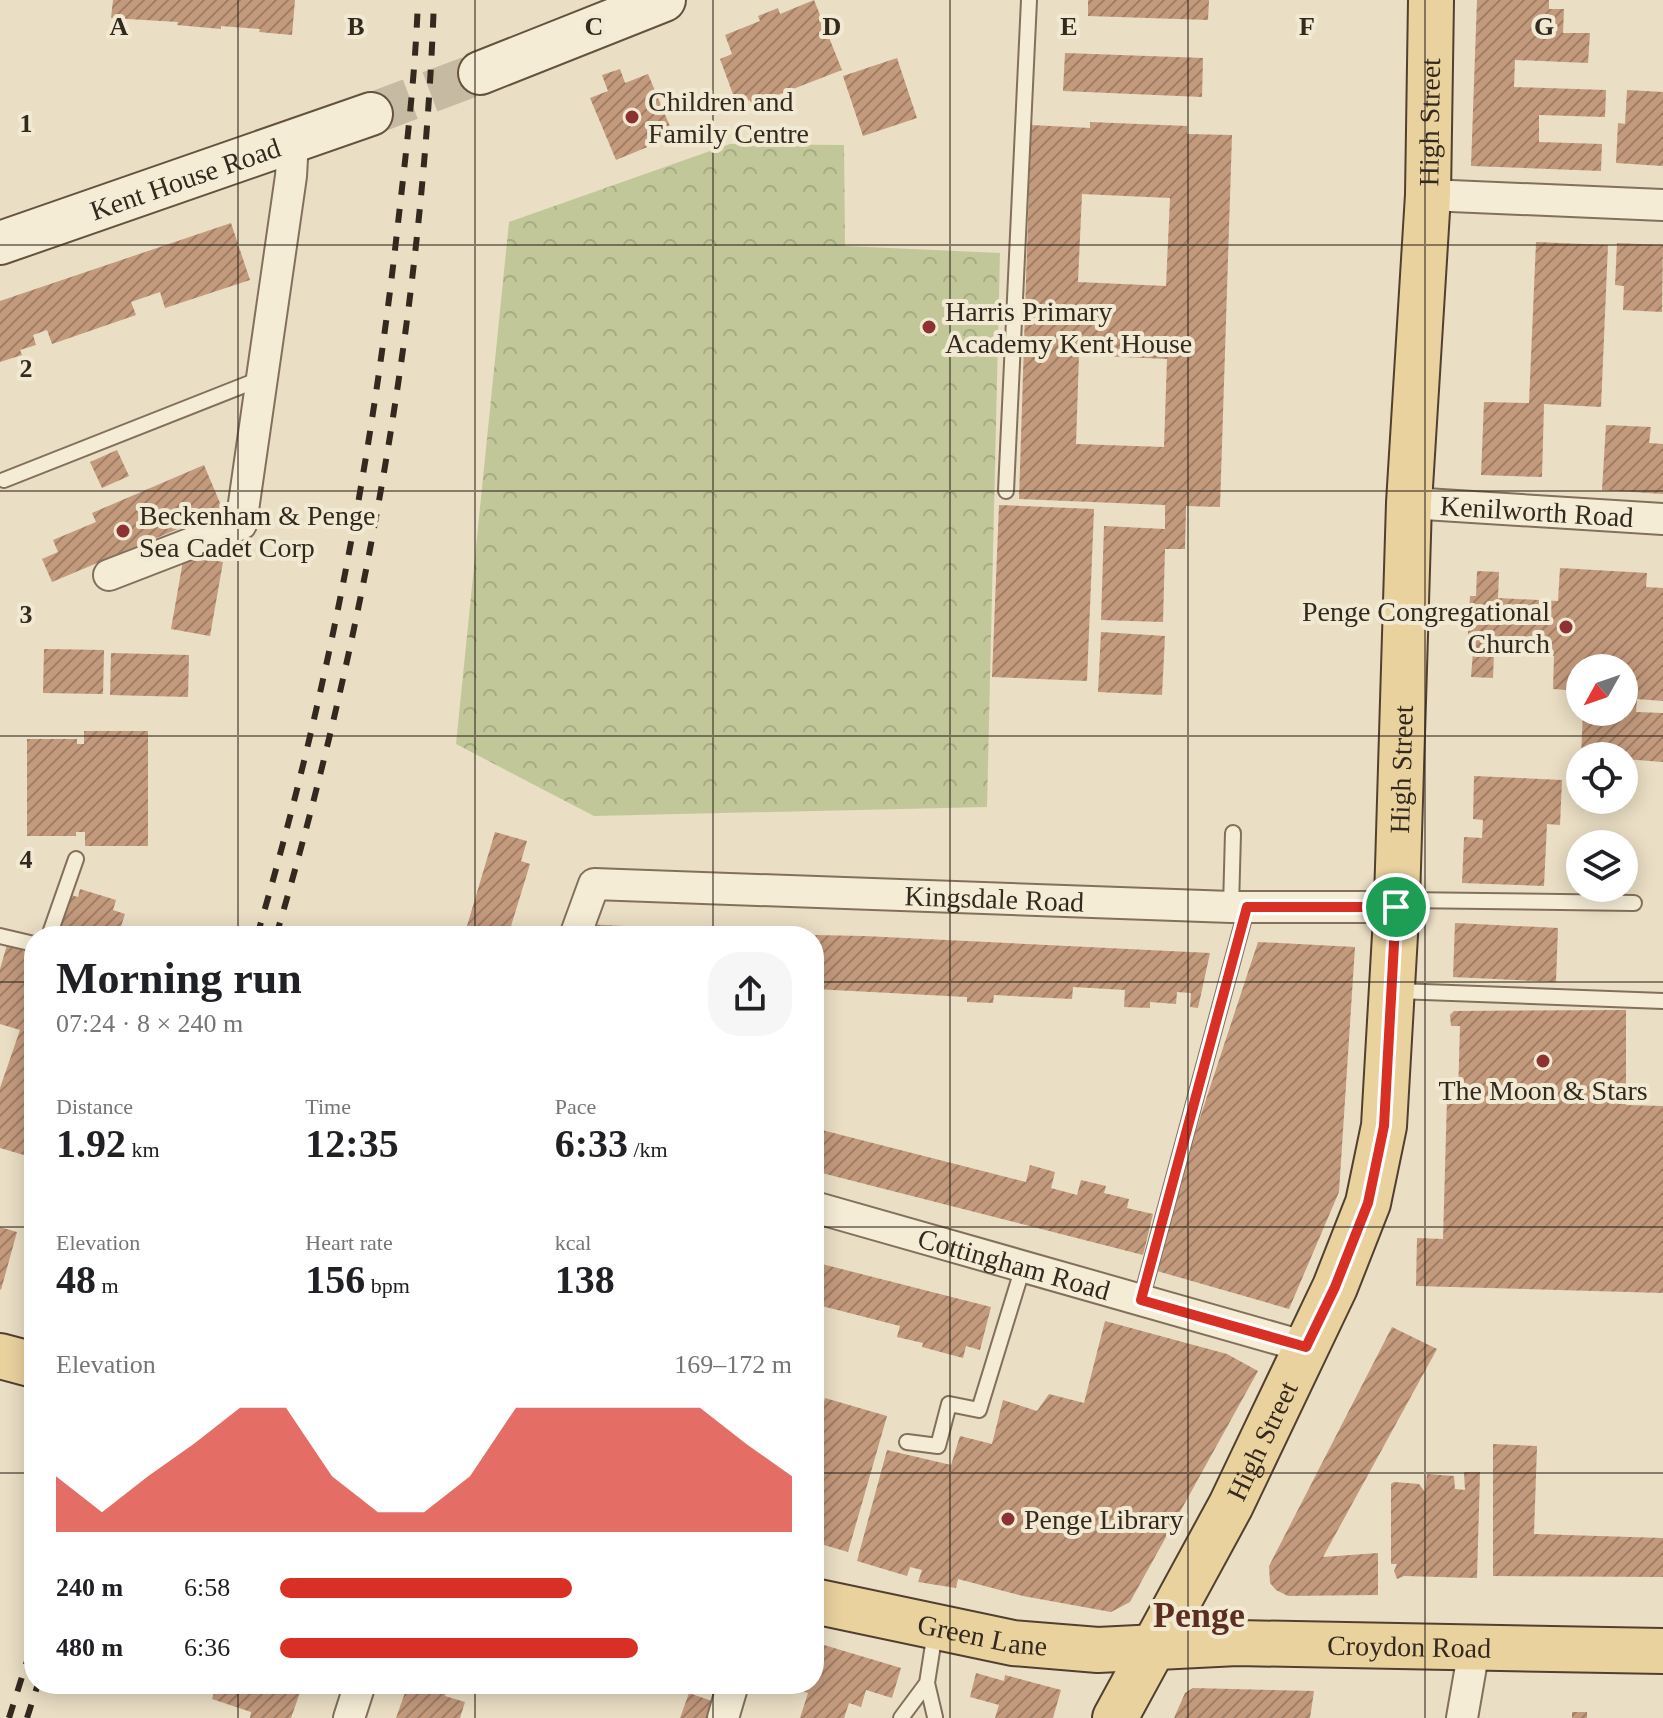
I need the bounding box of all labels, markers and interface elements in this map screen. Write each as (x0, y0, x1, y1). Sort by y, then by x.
text: A (110, 12, 129, 41)
text: B (347, 12, 365, 41)
text: C (585, 12, 603, 41)
text: D (823, 12, 841, 41)
text: E (1060, 12, 1078, 41)
text: F (1299, 12, 1315, 41)
text: G (1534, 12, 1554, 41)
street label: High Street (1413, 57, 1446, 187)
place label: Children and Family Centre (648, 86, 809, 149)
marker: Children and Family Centre (623, 108, 641, 126)
text: 1 (20, 109, 33, 138)
street label: Kent House Road (86, 132, 284, 226)
place label: Harris Primary Academy Kent House (945, 296, 1192, 359)
marker: Harris Primary Academy Kent House (920, 318, 938, 336)
text: 2 (20, 354, 33, 383)
street label: Kenilworth Road (1439, 490, 1634, 533)
place label: Beckenham & Penge Sea Cadet Corp (139, 500, 375, 563)
marker: Beckenham & Penge Sea Cadet Corp (114, 522, 132, 540)
place label: Penge Congregational Church (1302, 596, 1550, 659)
text: 3 (20, 600, 33, 629)
marker: Penge Congregational Church (1557, 618, 1575, 636)
north arrow (1566, 654, 1638, 726)
map controls (1566, 654, 1638, 902)
street label: High Street (1384, 705, 1419, 834)
button: locate (1566, 742, 1638, 814)
button: layers (1566, 830, 1638, 902)
text: 4 (20, 845, 33, 874)
pin (1362, 873, 1430, 941)
street label: Kingsdale Road (904, 880, 1085, 918)
icon: arrive (1374, 885, 1418, 929)
button: share (708, 952, 792, 1036)
text: Morning run (56, 954, 302, 1003)
text: 07:24 · 8 × 240 m (56, 1009, 243, 1038)
marker: The Moon & Stars (1534, 1052, 1552, 1070)
place label: The Moon & Stars (1438, 1075, 1648, 1106)
text: Distance (56, 1094, 133, 1119)
text: Time (305, 1094, 351, 1119)
text: Pace (555, 1094, 596, 1119)
text: 1.92 (56, 1121, 126, 1166)
text: 12:35 (305, 1121, 399, 1166)
text: 6:33 (555, 1121, 628, 1166)
text: km (126, 1137, 160, 1162)
text: /km (628, 1137, 668, 1162)
street label: Cottingham Road (914, 1222, 1114, 1306)
text: Elevation (56, 1230, 140, 1255)
text: Heart rate (305, 1230, 393, 1255)
text: kcal (555, 1230, 591, 1255)
text: 48 (56, 1257, 96, 1302)
text: 156 (305, 1257, 365, 1302)
text: 138 (555, 1257, 615, 1302)
text: m (96, 1273, 119, 1298)
text: bpm (365, 1273, 410, 1298)
text: Elevation (56, 1350, 156, 1379)
text: 169–172 m (674, 1350, 792, 1379)
street label: High Street (1221, 1376, 1304, 1505)
place label: Penge Library (1024, 1504, 1183, 1535)
marker: Penge Library (999, 1510, 1017, 1528)
text: 240 m (56, 1573, 123, 1602)
text: 6:58 (184, 1573, 230, 1602)
district label: Penge (1153, 1595, 1245, 1635)
street label: Green Lane (915, 1608, 1048, 1662)
street label: Croydon Road (1327, 1630, 1491, 1664)
text: 480 m (56, 1633, 123, 1662)
text: 6:36 (184, 1633, 230, 1662)

